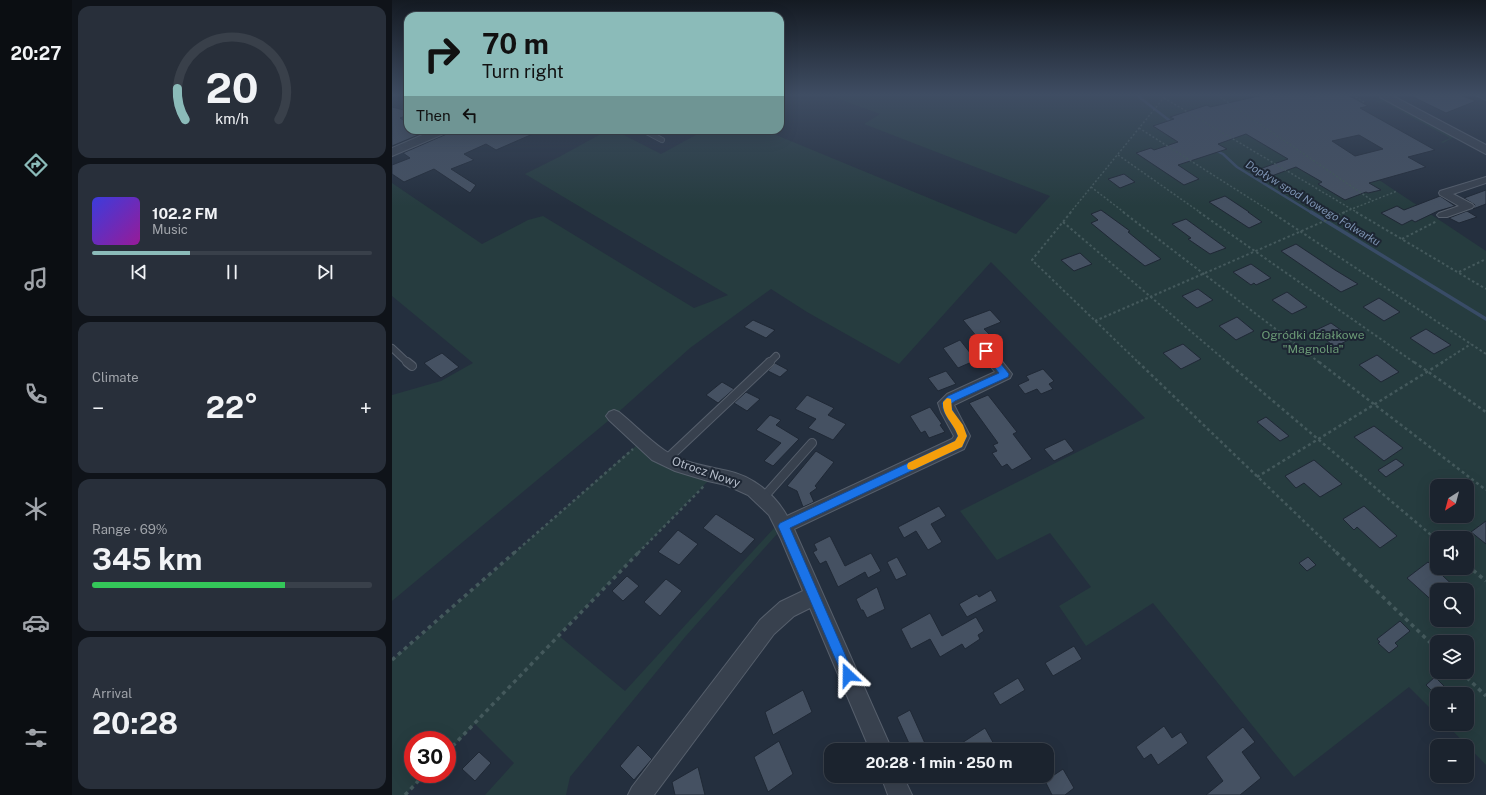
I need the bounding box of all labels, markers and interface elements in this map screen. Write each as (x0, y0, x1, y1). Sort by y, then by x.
text: 70 m (482, 27, 549, 60)
icon: right (416, 28, 468, 80)
text: 20:27 (11, 43, 61, 64)
text: Turn right (482, 61, 564, 82)
text: 20 (205, 63, 259, 112)
icon: left (459, 104, 481, 126)
text: Then (416, 107, 451, 124)
text: km/h (215, 109, 249, 126)
icon: directions (22, 151, 50, 179)
water label: Dopływ spod Nowego Folwarku (1244, 158, 1382, 248)
text: 102.2 FM (152, 205, 218, 222)
text: Music (152, 222, 188, 237)
icon: previous (128, 261, 150, 283)
icon: pause (221, 261, 243, 283)
icon: next (314, 261, 336, 283)
icon: music (22, 265, 50, 293)
park label: Ogródki działkowe "Magnolia" (1261, 328, 1365, 356)
pin (969, 334, 1003, 368)
icon: arrive (975, 340, 997, 362)
text: Climate (92, 370, 139, 385)
icon: phone (22, 380, 50, 408)
text: 22° (206, 389, 258, 425)
text: − (92, 395, 104, 421)
text: + (360, 395, 372, 421)
street label: Otrocz Nowy (670, 454, 743, 490)
north arrow (1430, 479, 1474, 523)
map controls (1430, 479, 1474, 783)
icon: climate (22, 495, 50, 523)
text: Range · 69% (92, 522, 168, 537)
button: sound (1430, 531, 1474, 575)
text: 345 km (92, 541, 202, 577)
button: search (1430, 583, 1474, 627)
icon: car (22, 609, 50, 637)
button: layers (1430, 635, 1474, 679)
position arrow (827, 654, 869, 696)
text: Arrival (92, 686, 132, 701)
button: + (1430, 687, 1474, 731)
text: 20:28 (92, 705, 178, 741)
icon: filters (22, 724, 50, 752)
speed limit sign: 30 (404, 731, 456, 783)
button: − (1430, 739, 1474, 783)
text: 20:28 · 1 min · 250 m (866, 754, 1012, 771)

